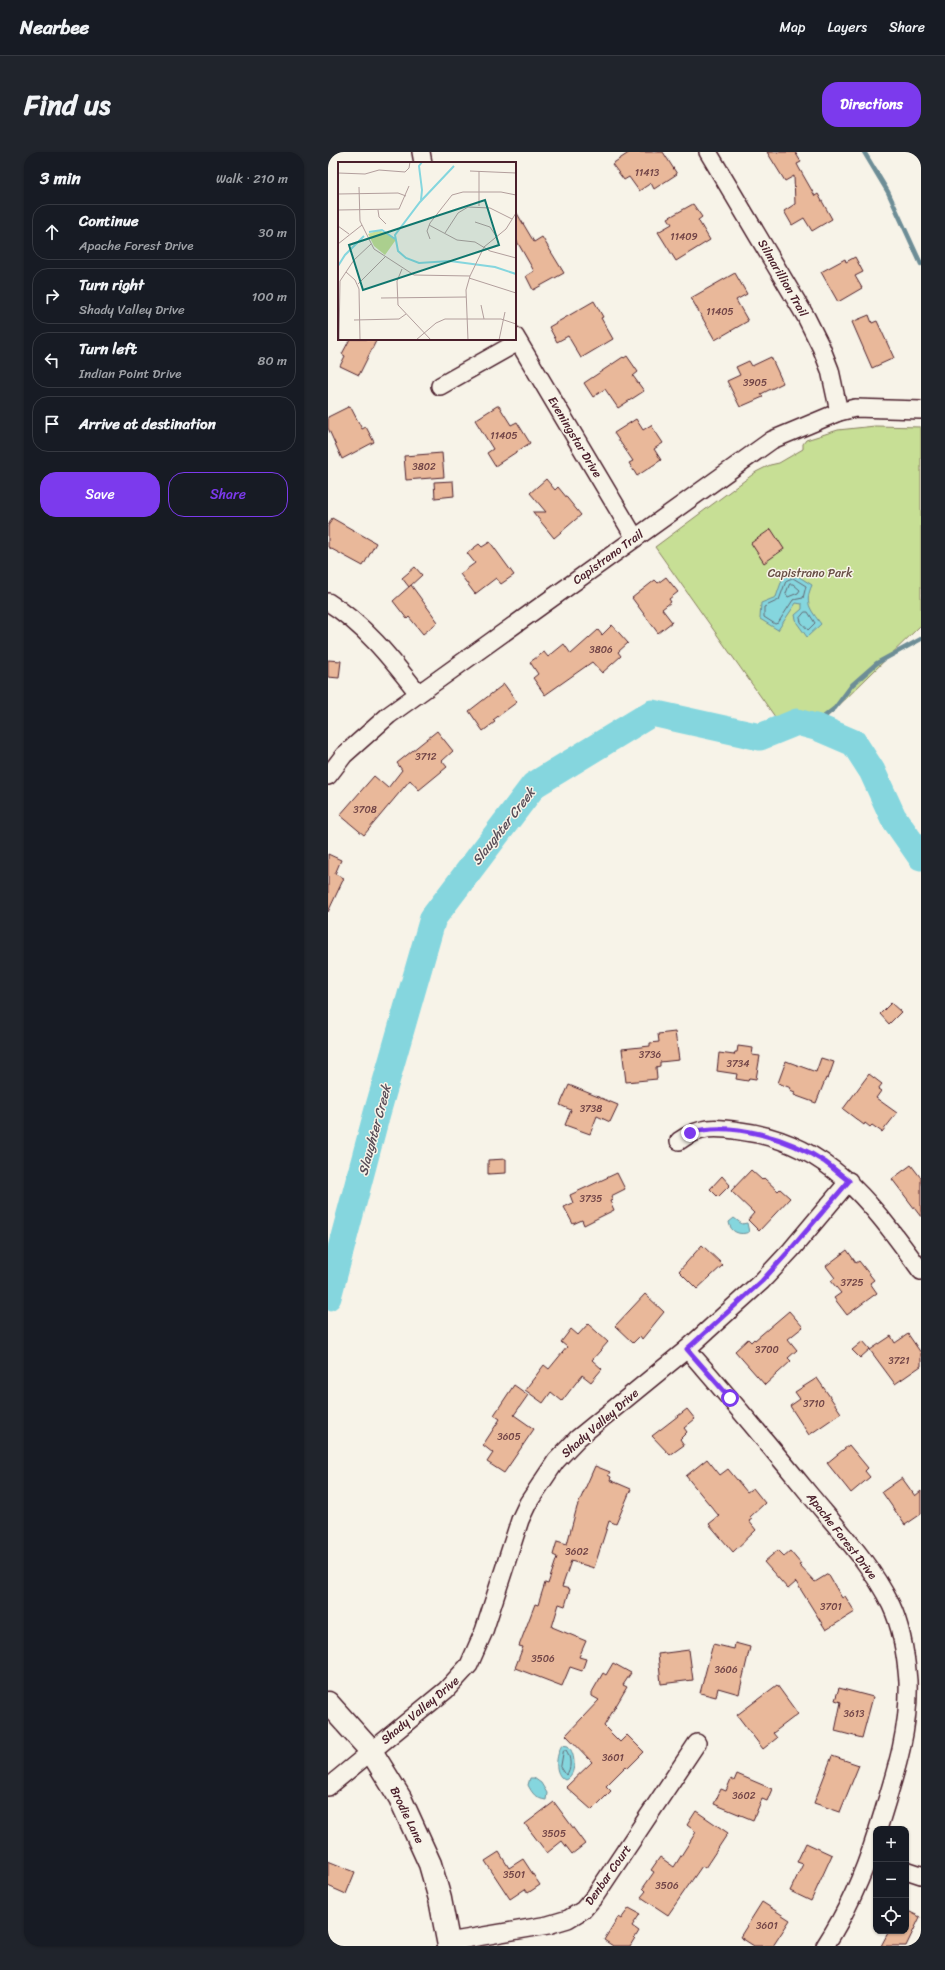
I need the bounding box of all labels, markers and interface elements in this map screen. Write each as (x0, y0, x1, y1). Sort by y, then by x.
text: Nearbee (20, 11, 89, 44)
text: Map (780, 15, 805, 40)
text: Layers (827, 15, 867, 40)
text: Share (889, 15, 925, 40)
text: Find us (24, 80, 111, 129)
button: Directions (822, 82, 921, 127)
inset map (338, 162, 516, 340)
text: 3 min (40, 163, 81, 193)
house number: 11413 (635, 164, 660, 182)
text: Walk · 210 m (216, 167, 288, 190)
text: Continue (79, 208, 139, 234)
icon: ahead (41, 221, 63, 243)
text: 30 m (258, 221, 287, 244)
house number: 11409 (670, 228, 698, 246)
text: Apache Forest Drive (79, 234, 193, 257)
street label: Silmarillion Trail (752, 235, 815, 322)
text: Turn right (79, 272, 144, 298)
icon: right (41, 285, 63, 307)
text: 100 m (252, 285, 287, 308)
text: Shady Valley Drive (79, 298, 185, 321)
house number: 11405 (706, 303, 734, 321)
text: Turn left (79, 336, 137, 362)
icon: left (41, 349, 63, 371)
text: 80 m (258, 349, 287, 372)
text: Indian Point Drive (79, 362, 182, 385)
house number: 3905 (743, 374, 767, 392)
street label: Eveningstar Drive (542, 392, 608, 482)
text: Arrive at destination (79, 411, 216, 437)
icon: arrive (41, 413, 63, 435)
house number: 11405 (490, 427, 518, 445)
house number: 3802 (412, 458, 436, 476)
button: Save (40, 472, 160, 517)
button: Share (168, 472, 288, 517)
street label: Capistrano Trail (568, 523, 649, 591)
park label: Capistrano Park (768, 562, 853, 584)
house number: 3806 (589, 641, 613, 659)
house number: 3712 (415, 748, 437, 766)
water label: Slaughter Creek (466, 781, 542, 870)
house number: 3708 (353, 801, 377, 819)
house number: 3736 (639, 1046, 662, 1064)
house number: 3734 (727, 1055, 749, 1073)
water label: Slaughter Creek (351, 1080, 398, 1178)
house number: 3738 (580, 1100, 602, 1118)
route end (681, 1124, 699, 1142)
house number: 3735 (580, 1190, 602, 1208)
house number: 3725 (840, 1274, 864, 1292)
house number: 3700 (755, 1341, 779, 1359)
house number: 3721 (888, 1352, 910, 1370)
street label: Shady Valley Drive (556, 1383, 644, 1463)
route start (721, 1389, 739, 1407)
house number: 3710 (803, 1395, 825, 1413)
house number: 3605 (497, 1428, 521, 1446)
street label: Apache Forest Drive (800, 1487, 883, 1585)
house number: 3602 (565, 1543, 589, 1561)
house number: 3701 (820, 1598, 842, 1616)
house number: 3506 (531, 1650, 555, 1668)
house number: 3606 (714, 1661, 738, 1679)
street label: Shady Valley Drive (376, 1670, 464, 1750)
house number: 3613 (844, 1705, 865, 1723)
house number: 3601 (602, 1749, 624, 1767)
street label: Brodie Lane (384, 1783, 430, 1847)
house number: 3602 (732, 1787, 756, 1805)
house number: 3505 (542, 1825, 566, 1843)
map controls (873, 1826, 909, 1934)
button: + (873, 1826, 909, 1862)
street label: Denbar Court (579, 1840, 637, 1910)
button: − (873, 1862, 909, 1898)
house number: 3501 (503, 1866, 525, 1884)
house number: 3506 (655, 1877, 679, 1895)
button: locate (873, 1898, 909, 1934)
house number: 3601 (756, 1917, 778, 1935)

